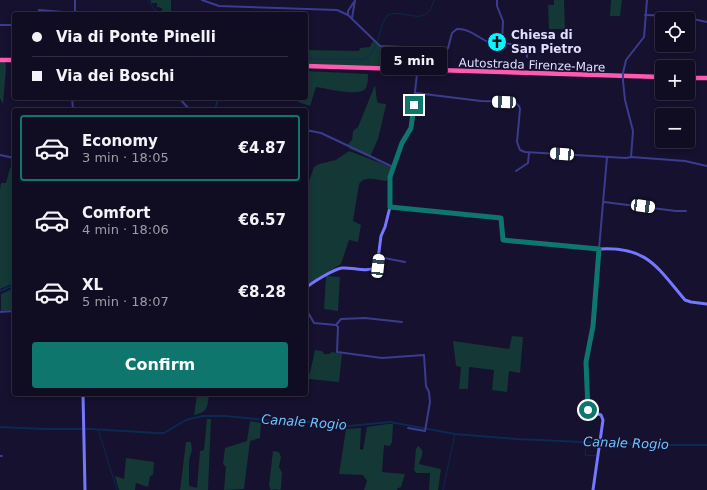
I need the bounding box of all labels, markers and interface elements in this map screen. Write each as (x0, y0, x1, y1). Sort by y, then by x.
map controls (655, 12, 695, 148)
button: locate (655, 12, 695, 52)
text: Via di Ponte Pinelli (56, 28, 216, 46)
place label: Chiesa di San Pietro (511, 28, 581, 56)
church icon: Chiesa di San Pietro (486, 31, 508, 53)
callout: 5 min (381, 47, 447, 75)
text: 5 min (394, 53, 434, 68)
street label: Autostrada Firenze-Mare (458, 55, 606, 75)
button: + (655, 60, 695, 100)
text: Via dei Boschi (56, 67, 174, 85)
route end (405, 96, 423, 114)
car (492, 96, 516, 108)
button: − (655, 108, 695, 148)
icon: car (34, 130, 70, 166)
text: Economy (82, 132, 158, 150)
text: €4.87 (239, 139, 286, 157)
car (550, 147, 574, 161)
text: 3 min · 18:05 (82, 150, 169, 165)
car (630, 198, 656, 214)
icon: car (34, 202, 70, 238)
text: Comfort (82, 204, 150, 222)
text: €6.57 (239, 211, 286, 229)
text: 4 min · 18:06 (82, 222, 169, 237)
car (371, 253, 385, 279)
icon: car (34, 274, 70, 310)
text: XL (82, 276, 103, 294)
text: €8.28 (239, 283, 286, 301)
text: 5 min · 18:07 (82, 294, 169, 309)
button: Confirm (32, 342, 288, 388)
route start (579, 401, 597, 419)
water label: Canale Rogio (261, 412, 347, 432)
water label: Canale Rogio (583, 434, 669, 452)

